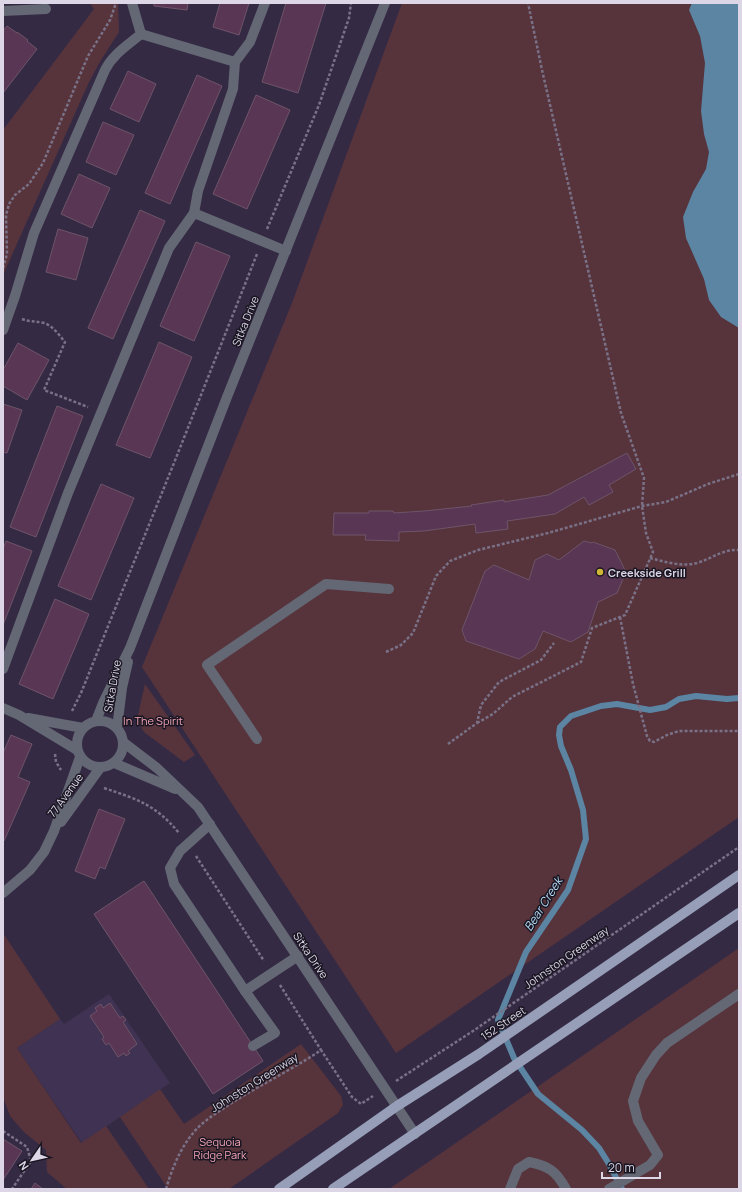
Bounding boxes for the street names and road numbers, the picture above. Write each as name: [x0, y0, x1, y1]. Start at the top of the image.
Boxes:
street label: Sitka Drive: [228, 293, 262, 348]
street label: Sitka Drive: [100, 658, 124, 714]
street label: 77 Avenue: [44, 769, 86, 820]
street label: Johnston Greenway: [521, 922, 612, 992]
street label: Sitka Drive: [290, 929, 332, 982]
street label: 152 Street: [478, 1002, 528, 1044]
street label: Johnston Greenway: [207, 1049, 301, 1115]

